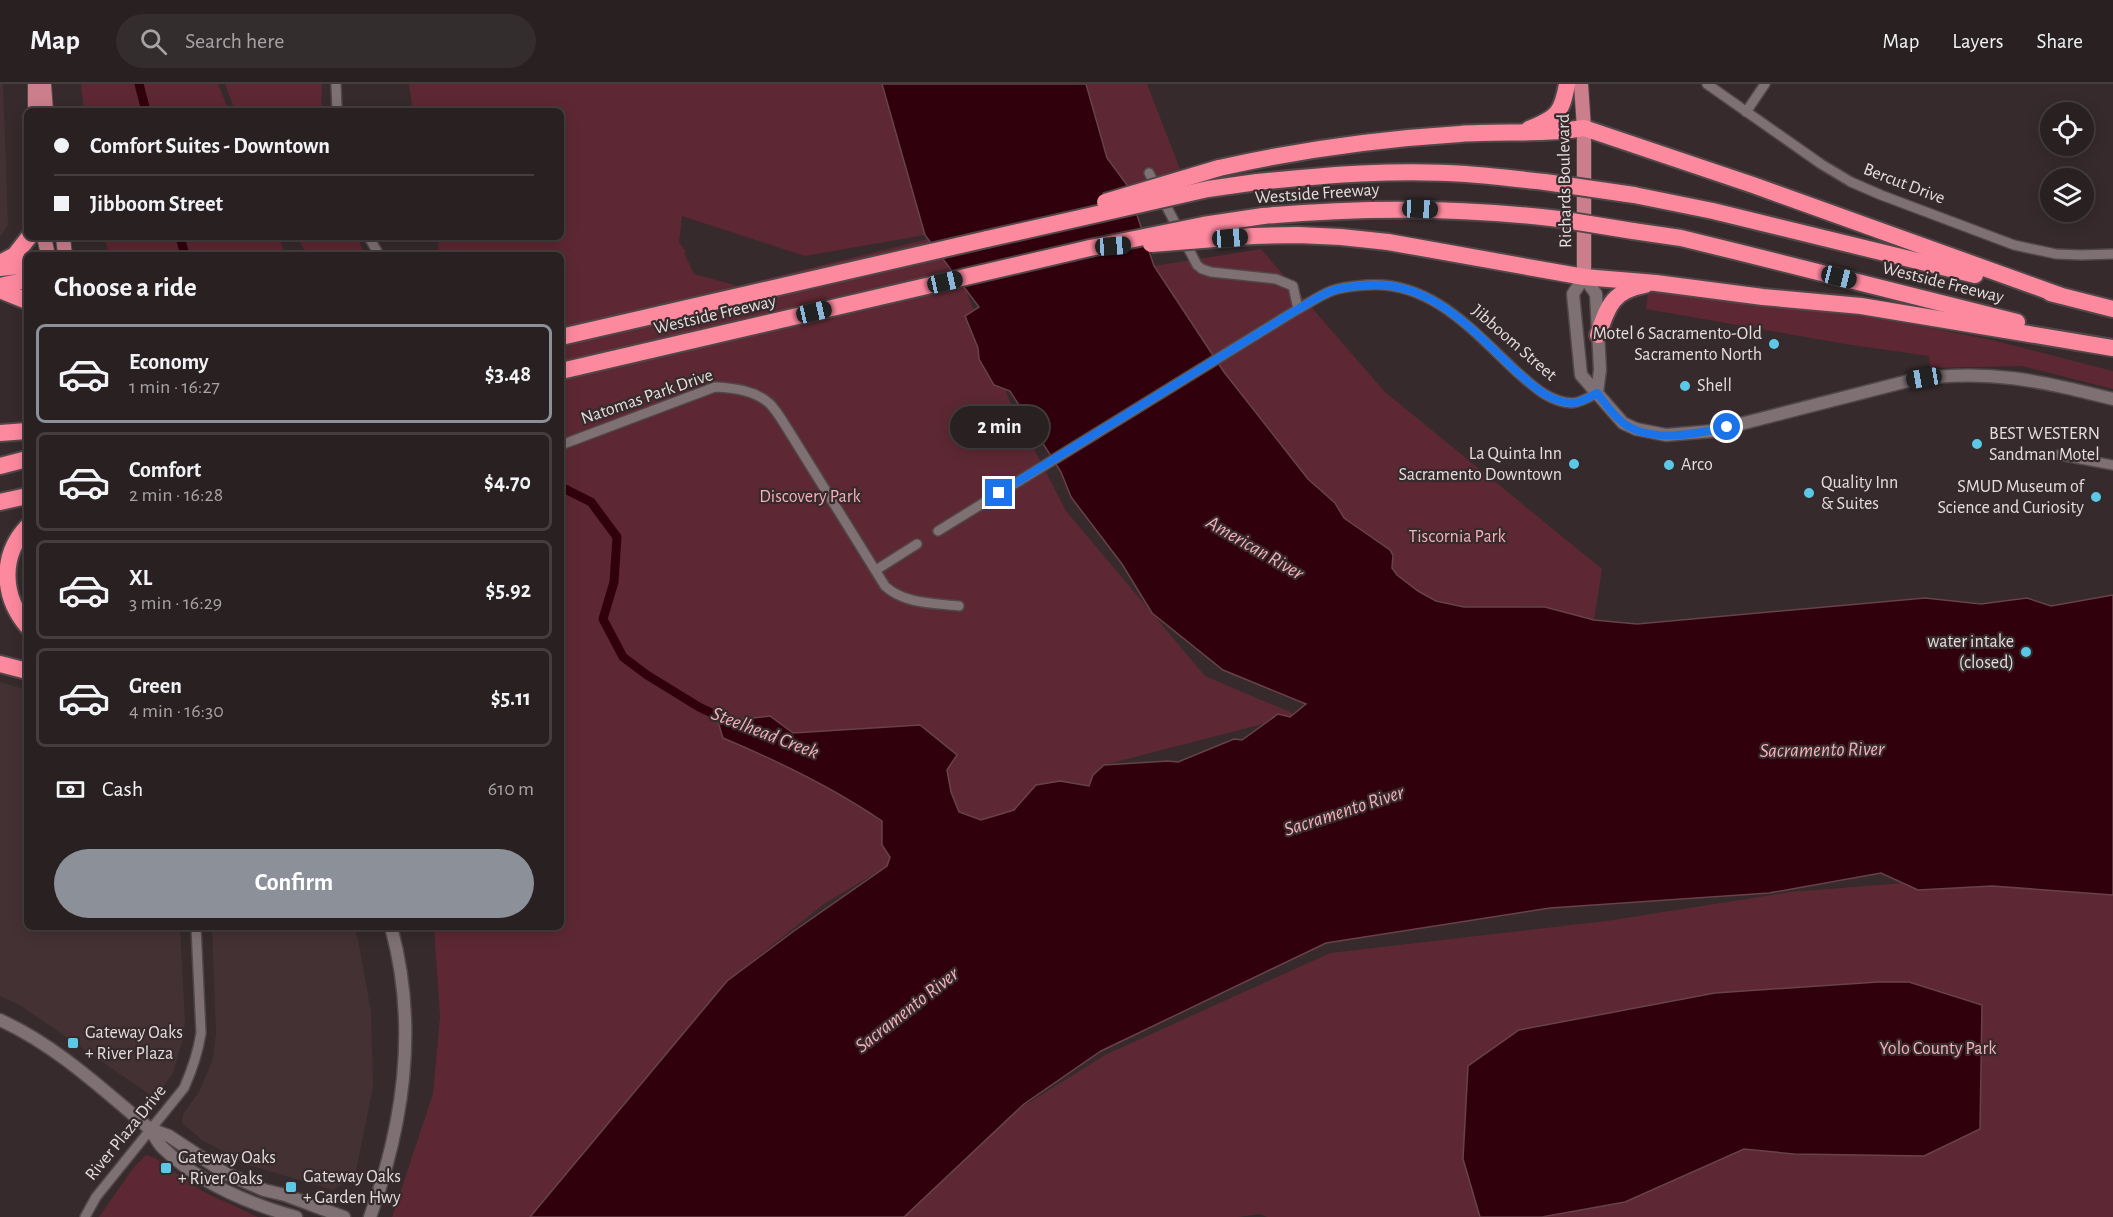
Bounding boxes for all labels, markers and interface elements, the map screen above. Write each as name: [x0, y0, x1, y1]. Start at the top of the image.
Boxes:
search box: [116, 14, 536, 68]
icon: search: [137, 25, 170, 58]
text: Map: [30, 27, 80, 55]
text: Search here: [185, 30, 284, 52]
text: Map: [1883, 31, 1919, 52]
text: Layers: [1952, 31, 2003, 52]
text: Share: [2036, 31, 2083, 52]
map controls: [2040, 102, 2094, 222]
button: locate: [2040, 102, 2094, 156]
street label: Richards Boulevard: [1555, 114, 1575, 248]
text: Comfort Suites - Downtown: [90, 135, 330, 157]
street label: Bercut Drive: [1861, 160, 1947, 208]
button: layers: [2040, 168, 2094, 222]
street label: Westside Freeway: [1254, 181, 1380, 207]
text: Jibboom Street: [90, 193, 223, 215]
car: [1402, 199, 1438, 219]
car: [1211, 228, 1249, 248]
car: [1094, 236, 1132, 256]
street label: Westside Freeway: [1880, 259, 2006, 307]
car: [1819, 264, 1859, 290]
car: [925, 269, 965, 295]
text: Choose a ride: [54, 274, 197, 301]
street label: Westside Freeway: [652, 292, 778, 338]
car: [794, 299, 834, 325]
street label: Jibboom Street: [1468, 302, 1560, 385]
place label: Motel 6 Sacramento-Old Sacramento North: [1593, 325, 1762, 364]
marker: Motel 6 Sacramento-Old Sacramento North: [1767, 337, 1781, 351]
icon: car: [57, 347, 111, 401]
text: Economy: [129, 351, 209, 373]
text: $3.48: [485, 363, 531, 385]
street label: Natomas Park Drive: [579, 366, 715, 428]
car: [1905, 366, 1943, 390]
text: 1 min · 16:27: [129, 377, 220, 397]
place label: Shell: [1697, 377, 1732, 395]
marker: Shell: [1678, 379, 1692, 393]
callout: 2 min: [950, 406, 1048, 448]
route start: [1713, 413, 1740, 440]
text: 2 min: [977, 417, 1022, 437]
place label: BEST WESTERN Sandman Motel: [1989, 425, 2100, 464]
marker: BEST WESTERN Sandman Motel: [1970, 437, 1984, 451]
place label: La Quinta Inn Sacramento Downtown: [1399, 445, 1562, 484]
icon: car: [57, 455, 111, 509]
place label: Arco: [1681, 456, 1713, 474]
marker: La Quinta Inn Sacramento Downtown: [1567, 457, 1581, 471]
marker: Arco: [1662, 458, 1676, 472]
text: Comfort: [129, 459, 201, 481]
text: $4.70: [484, 471, 531, 493]
place label: Quality Inn & Suites: [1821, 474, 1898, 513]
place label: SMUD Museum of Science and Curiosity: [1937, 478, 2086, 517]
route end: [985, 479, 1012, 506]
text: 2 min · 16:28: [129, 485, 223, 505]
marker: Quality Inn & Suites: [1802, 486, 1816, 500]
park label: Discovery Park: [759, 488, 862, 506]
marker: SMUD Museum of Science and Curiosity: [2089, 490, 2103, 504]
water label: American River: [1202, 512, 1307, 584]
park label: Tiscornia Park: [1408, 528, 1506, 546]
icon: car: [57, 563, 111, 617]
text: XL: [129, 567, 152, 589]
text: $5.92: [486, 579, 531, 601]
text: 3 min · 16:29: [129, 593, 222, 613]
place label: water intake (closed): [1927, 633, 2014, 672]
marker: water intake (closed): [2019, 645, 2033, 659]
icon: car: [57, 671, 111, 725]
text: Green: [129, 675, 182, 697]
text: $5.11: [491, 687, 531, 709]
text: 4 min · 16:30: [129, 701, 224, 721]
water label: Steelhead Creek: [709, 703, 821, 763]
water label: Sacramento River: [1759, 739, 1885, 761]
icon: cash: [54, 773, 87, 806]
text: Cash: [102, 778, 143, 800]
text: 610 m: [488, 779, 534, 799]
water label: Sacramento River: [1281, 782, 1407, 840]
button: Confirm: [54, 849, 534, 918]
water label: Sacramento River: [852, 963, 963, 1056]
place label: Gateway Oaks + River Plaza: [85, 1024, 183, 1063]
marker: Gateway Oaks + River Plaza: [66, 1036, 80, 1050]
park label: Yolo County Park: [1879, 1040, 1997, 1058]
street label: River Plaza Drive: [82, 1082, 170, 1184]
place label: Gateway Oaks + River Oaks: [178, 1149, 276, 1188]
marker: Gateway Oaks + River Oaks: [159, 1161, 173, 1175]
place label: Gateway Oaks + Garden Hwy: [303, 1168, 401, 1207]
marker: Gateway Oaks + Garden Hwy: [284, 1180, 298, 1194]

